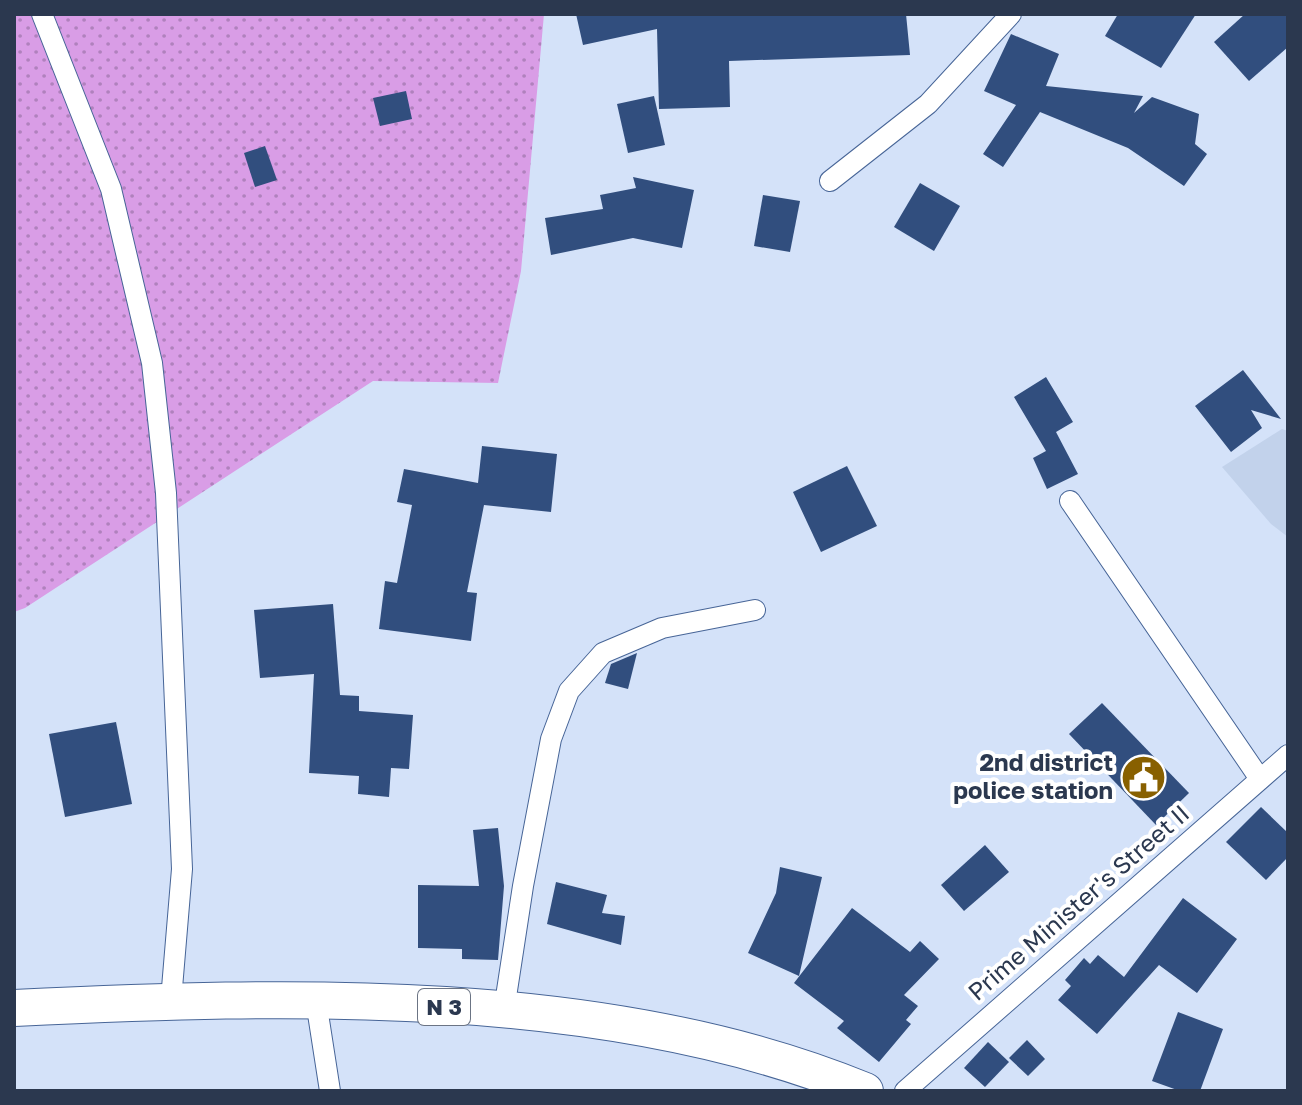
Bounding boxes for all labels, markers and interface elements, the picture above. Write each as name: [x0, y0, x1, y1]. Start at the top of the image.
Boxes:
place label: 2nd district police station: [953, 747, 1113, 804]
public building icon: 2nd district police station: [1120, 753, 1168, 801]
street label: Prime Minister's Street II: [961, 798, 1195, 1006]
road number: N 3: [418, 989, 470, 1025]

